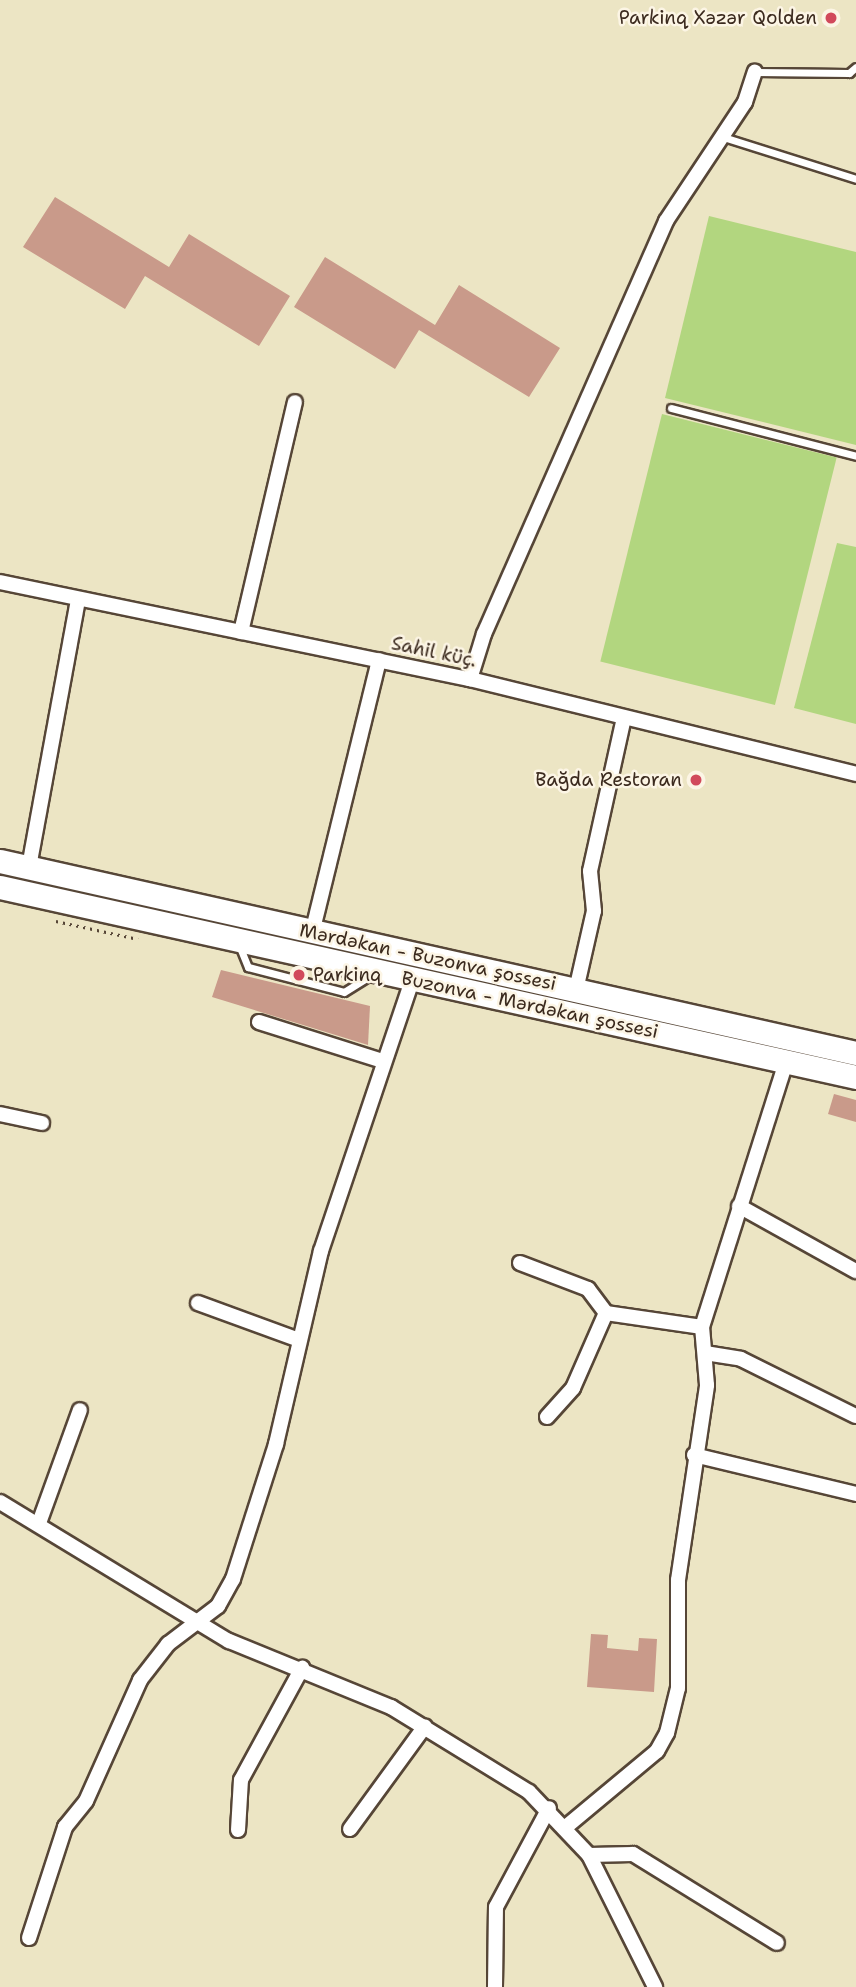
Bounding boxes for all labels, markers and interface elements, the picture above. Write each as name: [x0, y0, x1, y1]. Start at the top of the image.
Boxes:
place label: Parkinq Xəzər Qolden: [619, 7, 817, 29]
marker: Parkinq Xəzər Qolden: [823, 10, 839, 26]
street label: Sahil küç.: [389, 632, 479, 672]
place label: Bağda Restoran: [535, 769, 682, 791]
marker: Bağda Restoran: [688, 772, 704, 788]
street label: Mərdəkan - Buzonva şossesi: [297, 919, 559, 995]
place label: Parkinq: [313, 964, 381, 986]
marker: Parkinq: [291, 967, 307, 983]
street label: Buzonva - Mərdəkan şossesi: [399, 967, 661, 1043]

